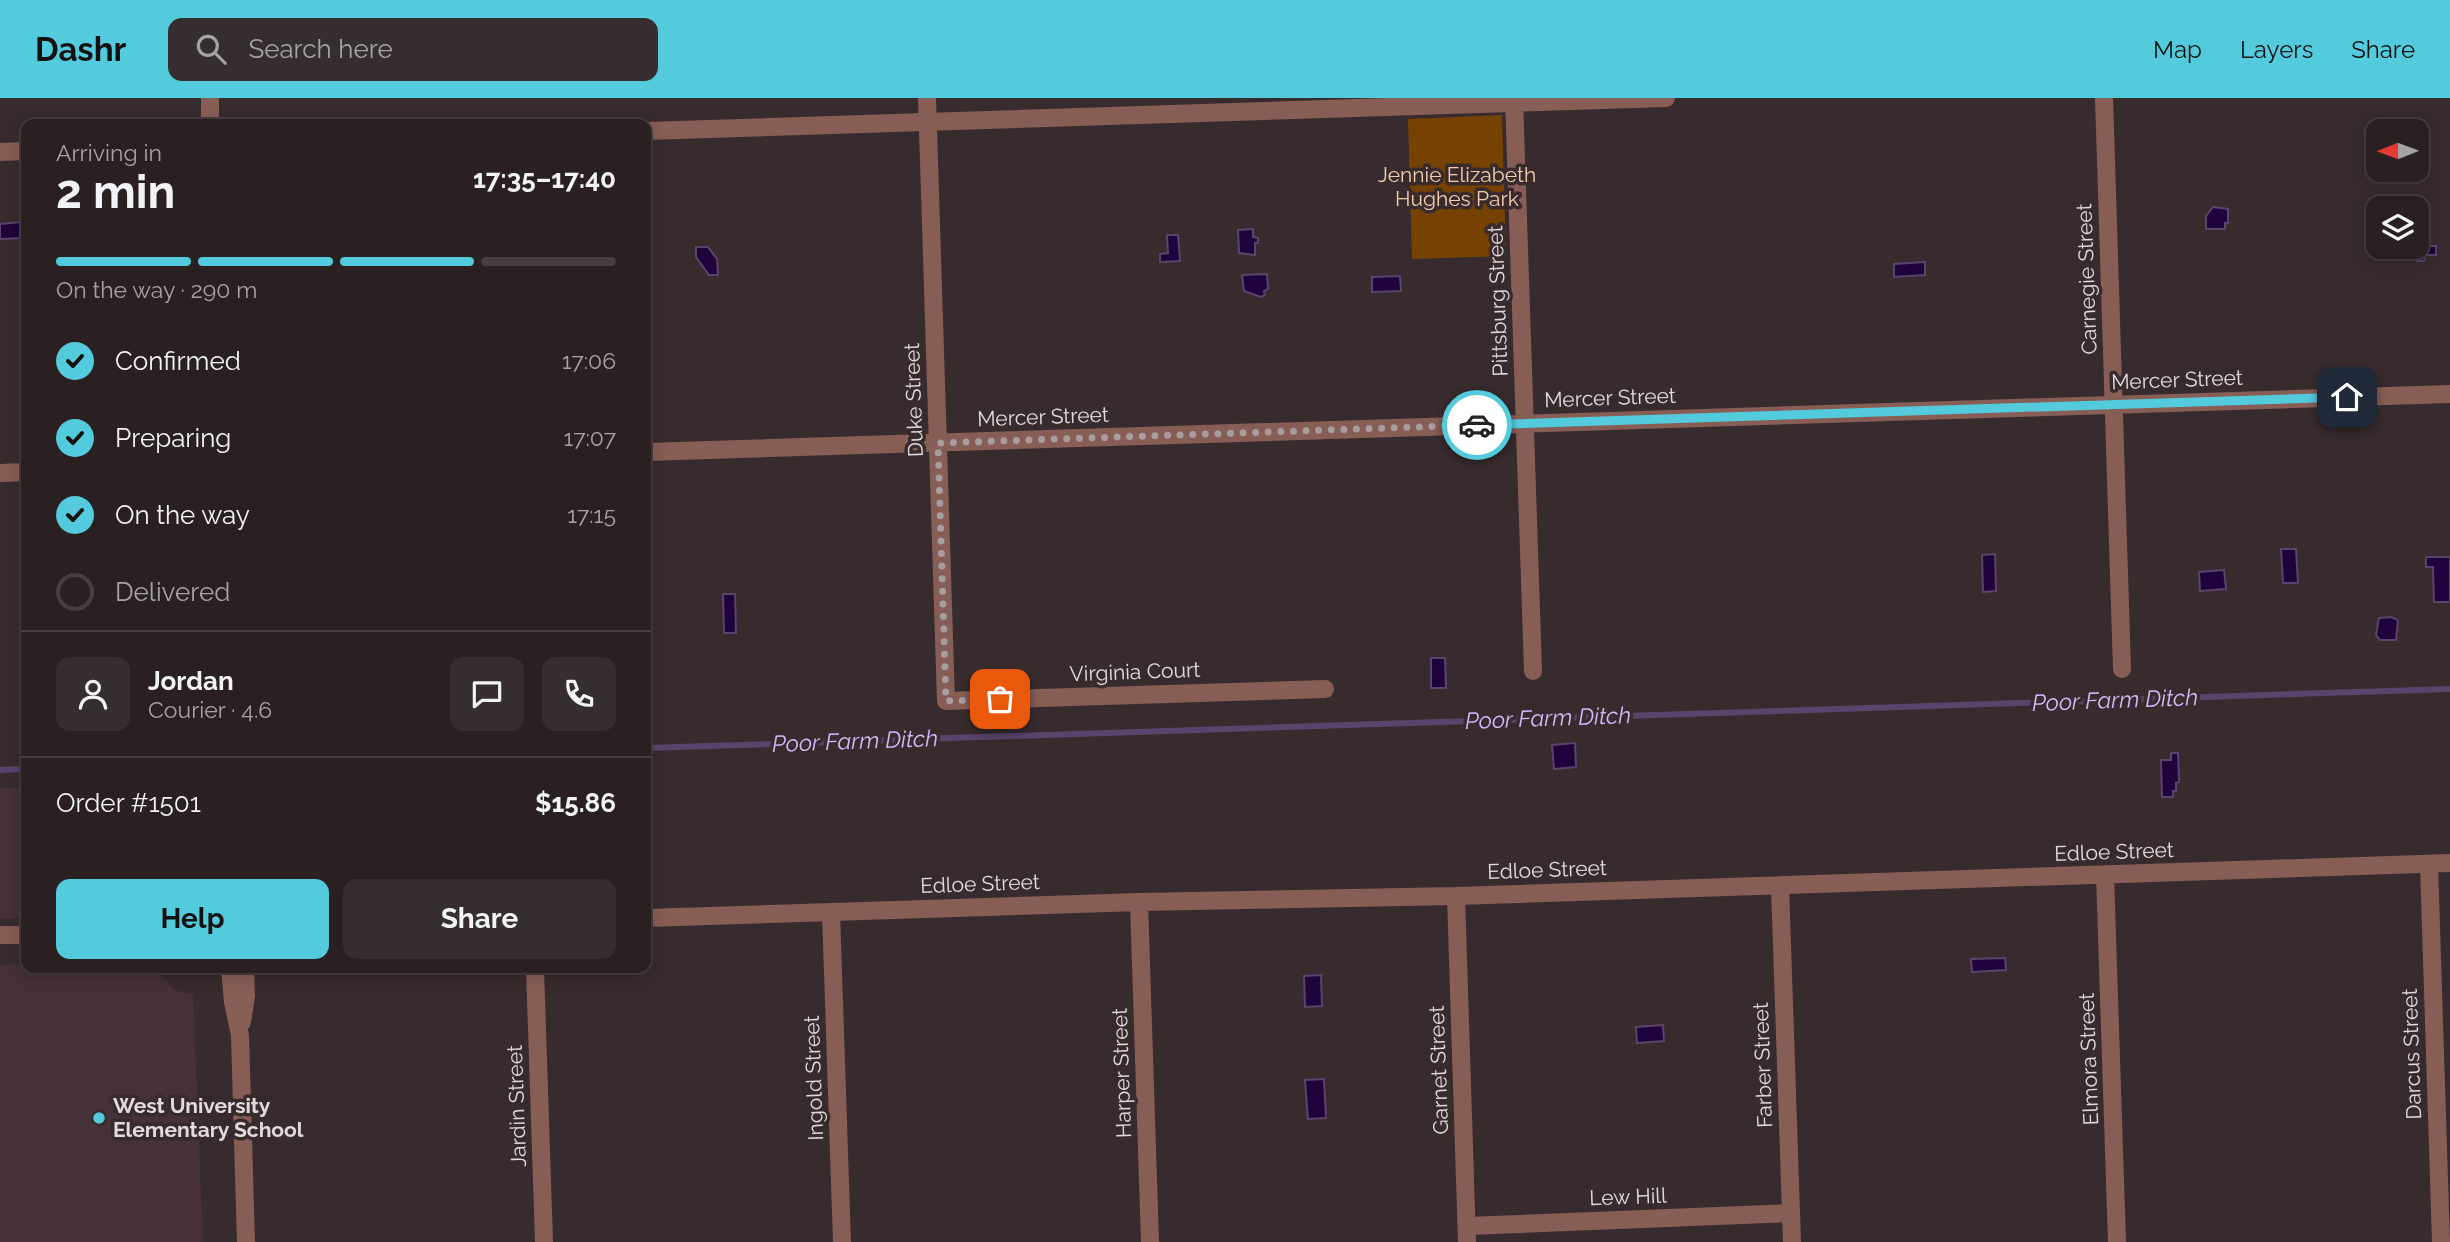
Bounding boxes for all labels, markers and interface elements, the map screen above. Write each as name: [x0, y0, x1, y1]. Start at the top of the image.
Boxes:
search box: [168, 18, 658, 81]
text: Dashr: [35, 30, 126, 69]
icon: search: [192, 30, 230, 68]
text: Search here: [248, 34, 393, 64]
text: Map: [2153, 35, 2202, 64]
text: Layers: [2240, 35, 2313, 64]
text: Share: [2351, 35, 2415, 64]
north arrow: [2366, 119, 2429, 182]
map controls: [2366, 119, 2429, 259]
text: Arriving in: [56, 139, 162, 166]
park label: Jennie Elizabeth Hughes Park: [1378, 162, 1536, 211]
text: 17:35–17:40: [473, 164, 616, 194]
text: 2 min: [56, 165, 175, 219]
button: layers: [2366, 196, 2429, 259]
street label: Carnegie Street: [2071, 203, 2102, 355]
street label: Pittsburg Street: [1482, 225, 1513, 377]
text: On the way · 290 m: [56, 276, 257, 303]
icon: check: [56, 342, 94, 380]
street label: Duke Street: [899, 343, 928, 457]
text: Confirmed: [115, 346, 241, 376]
text: 17:06: [562, 347, 616, 374]
street label: Mercer Street: [2111, 365, 2243, 394]
pin: [2317, 367, 2377, 427]
icon: home: [2328, 378, 2366, 416]
street label: Mercer Street: [1544, 383, 1676, 412]
courier: [1442, 390, 1512, 460]
street label: Mercer Street: [977, 402, 1109, 431]
icon: car: [1458, 406, 1496, 444]
icon: check: [56, 419, 94, 457]
text: Preparing: [115, 423, 231, 453]
text: 17:07: [563, 424, 616, 451]
icon: check: [56, 496, 94, 534]
text: On the way: [115, 500, 250, 530]
text: 17:15: [567, 501, 616, 528]
text: Delivered: [115, 577, 230, 607]
button: person: [56, 657, 130, 731]
button: chat: [450, 657, 524, 731]
button: phone: [542, 657, 616, 731]
street label: Virginia Court: [1069, 657, 1201, 686]
text: Jordan: [148, 666, 234, 696]
pin: [970, 669, 1030, 729]
icon: bag: [981, 680, 1019, 718]
water label: Poor Farm Ditch: [2032, 683, 2198, 716]
text: Courier · 4.6: [148, 696, 272, 723]
water label: Poor Farm Ditch: [1465, 701, 1631, 734]
water label: Poor Farm Ditch: [772, 724, 938, 757]
text: Order #1501: [56, 788, 201, 818]
text: $15.86: [535, 788, 616, 818]
street label: Edloe Street: [2054, 837, 2174, 866]
street label: Edloe Street: [1487, 855, 1607, 884]
street label: Edloe Street: [920, 869, 1040, 898]
button: Help: [56, 879, 329, 959]
button: Share: [343, 879, 616, 959]
street label: Darcus Street: [2397, 988, 2426, 1120]
street label: Elmora Street: [2074, 992, 2103, 1126]
street label: Farber Street: [1748, 1002, 1777, 1128]
street label: Garnet Street: [1424, 1005, 1453, 1135]
street label: Harper Street: [1107, 1008, 1136, 1138]
street label: Ingold Street: [799, 1015, 828, 1141]
street label: Jardin Street: [502, 1045, 531, 1167]
place label: West University Elementary School: [113, 1093, 304, 1142]
marker: West University Elementary School: [91, 1110, 107, 1126]
street label: Lew Hill: [1589, 1183, 1667, 1210]

